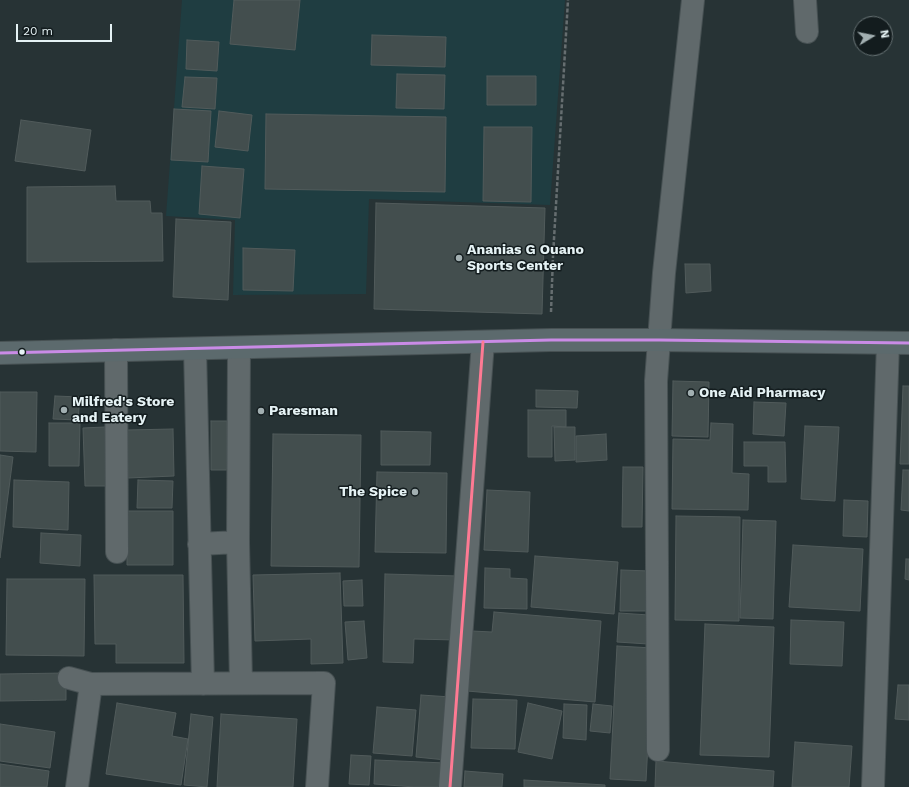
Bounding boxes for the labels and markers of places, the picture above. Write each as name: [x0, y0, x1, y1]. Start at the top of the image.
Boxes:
place label: Ananias G Ouano Sports Center: [467, 242, 584, 274]
marker: Ananias G Ouano Sports Center: [454, 253, 464, 263]
unlabelled marker: [17, 347, 27, 357]
place label: One Aid Pharmacy: [699, 385, 825, 401]
marker: One Aid Pharmacy: [686, 388, 696, 398]
place label: Milfred's Store and Eatery: [72, 394, 174, 426]
place label: Paresman: [269, 403, 338, 419]
marker: Milfred's Store and Eatery: [59, 405, 69, 415]
marker: Paresman: [256, 406, 266, 416]
place label: The Spice: [339, 484, 407, 500]
marker: The Spice: [410, 487, 420, 497]

